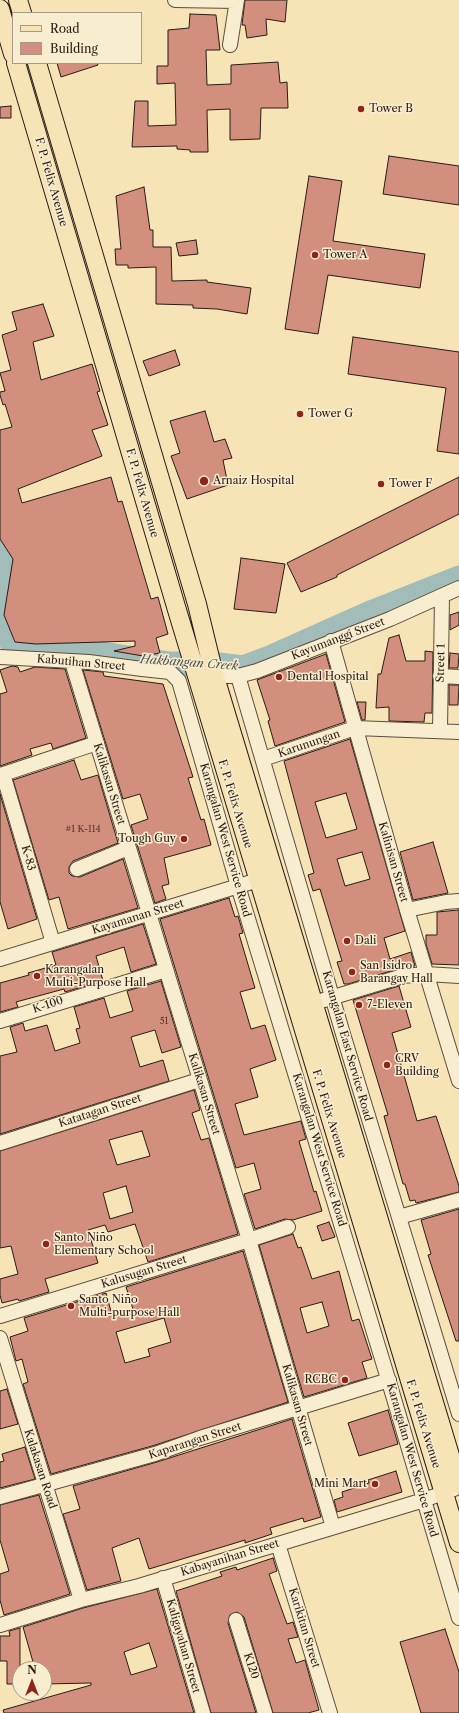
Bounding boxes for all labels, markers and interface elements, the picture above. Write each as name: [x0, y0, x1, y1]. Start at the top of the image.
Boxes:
legend: [12, 12, 142, 64]
text: Road: [50, 21, 80, 36]
text: Building: [50, 41, 98, 56]
place label: Tower B: [369, 102, 413, 116]
marker: Tower B: [356, 104, 366, 114]
street label: F. P. Felix Avenue: [32, 136, 70, 228]
place label: Tower A: [323, 248, 367, 262]
marker: Tower A: [310, 250, 320, 260]
place label: Tower G: [308, 407, 353, 421]
marker: Tower G: [295, 409, 305, 419]
street label: F. P. Felix Avenue: [123, 447, 161, 539]
place label: Arnaiz Hospital: [213, 474, 294, 488]
marker: Arnaiz Hospital: [198, 475, 210, 487]
place label: Tower F: [389, 477, 432, 491]
marker: Tower F: [376, 479, 386, 489]
street label: Kayumanggi Street: [289, 615, 387, 663]
street label: Street 1: [434, 644, 448, 682]
water label: Hakbangan Creek: [139, 652, 239, 674]
street label: Kabutihan Street: [36, 653, 126, 673]
place label: Dental Hospital: [287, 670, 369, 684]
marker: Dental Hospital: [274, 672, 284, 682]
street label: Karunungan: [276, 727, 342, 761]
street label: Kalikasan Street: [90, 742, 128, 826]
street label: F. P. Felix Avenue: [215, 758, 255, 850]
street label: Karangalan West Service Road: [197, 761, 253, 919]
street label: Kalinisan Street: [375, 820, 411, 904]
house number: #1 K-114: [65, 824, 101, 834]
place label: Tough Guy: [118, 832, 176, 846]
marker: Tough Guy: [179, 834, 189, 844]
street label: K-83: [18, 844, 38, 872]
street label: Kayamanan Street: [90, 897, 186, 937]
place label: Dali: [355, 934, 376, 948]
marker: Dali: [342, 936, 352, 946]
place label: San Isidro Barangay Hall: [360, 959, 433, 985]
place label: Karangalan Multi-Purpose Hall: [45, 963, 146, 989]
marker: San Isidro Barangay Hall: [347, 967, 357, 977]
street label: Karangalan East Service Road: [319, 969, 375, 1123]
marker: Karangalan Multi-Purpose Hall: [32, 971, 42, 981]
street label: K-100: [31, 994, 65, 1016]
place label: 7-Eleven: [367, 998, 413, 1012]
marker: 7-Eleven: [354, 1000, 364, 1010]
house number: 51: [160, 1016, 168, 1026]
street label: Kalikasan Street: [185, 1052, 223, 1136]
place label: CRV Building: [395, 1052, 439, 1078]
marker: CRV Building: [382, 1060, 392, 1070]
street label: F. P. Felix Avenue: [309, 1068, 349, 1160]
street label: Karangalan West Service Road: [289, 1072, 349, 1228]
street label: Katatagan Street: [57, 1091, 143, 1131]
place label: Santo Niño Elementary School: [54, 1231, 154, 1257]
marker: Santo Niño Elementary School: [41, 1239, 51, 1249]
street label: Kalusugan Street: [100, 1253, 188, 1291]
place label: Santo Niño Multi-purpose Hall: [79, 1293, 180, 1319]
marker: Santo Niño Multi-purpose Hall: [66, 1301, 76, 1311]
street label: Kalikasan Street: [279, 1363, 315, 1447]
place label: RCBC: [304, 1373, 337, 1387]
marker: RCBC: [340, 1375, 350, 1385]
street label: F. P. Felix Avenue: [403, 1378, 443, 1470]
street label: Karangalan West Service Road: [384, 1381, 440, 1539]
street label: Kaparangan Street: [147, 1420, 243, 1462]
street label: Kalakasan Road: [21, 1428, 59, 1510]
place label: Mini Mart: [314, 1477, 367, 1491]
marker: Mini Mart: [370, 1479, 380, 1489]
street label: Kabayanihan Street: [179, 1537, 281, 1579]
street label: Karikitan Street: [286, 1587, 322, 1669]
street label: Kaligayahan Street: [163, 1597, 203, 1695]
street label: K120: [241, 1651, 261, 1681]
north arrow: [12, 1661, 52, 1701]
text: N: [27, 1663, 37, 1677]

